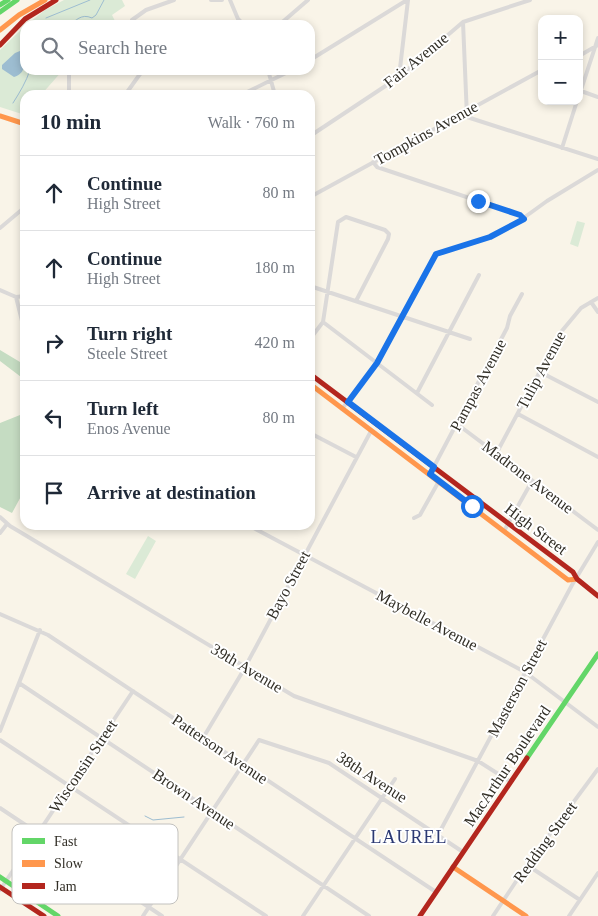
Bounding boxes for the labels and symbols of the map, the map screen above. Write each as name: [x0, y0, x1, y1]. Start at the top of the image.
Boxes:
street label: Fair Avenue: [381, 29, 451, 91]
street label: Tompkins Avenue: [371, 98, 481, 169]
route end: [467, 190, 490, 213]
street label: Tulip Avenue: [513, 328, 570, 412]
street label: Pampas Avenue: [447, 336, 510, 434]
street label: Madrone Avenue: [479, 437, 577, 517]
route start: [461, 495, 484, 518]
street label: High Street: [501, 500, 571, 559]
street label: Bayo Street: [263, 547, 314, 623]
street label: Maybelle Avenue: [373, 586, 480, 655]
street label: Masterson Street: [484, 636, 550, 740]
street label: 39th Avenue: [208, 640, 286, 696]
street label: MacArthur Boulevard: [460, 702, 554, 830]
street label: Patterson Avenue: [169, 711, 271, 787]
street label: Wisconsin Street: [46, 716, 121, 816]
street label: 38th Avenue: [334, 748, 410, 806]
street label: Brown Avenue: [150, 765, 238, 833]
street label: Redding Street: [510, 798, 581, 886]
legend: [12, 824, 178, 904]
district label: LAUREL: [371, 827, 448, 847]
text: Fast: [54, 834, 77, 849]
text: Slow: [54, 856, 84, 871]
text: Jam: [54, 879, 77, 894]

